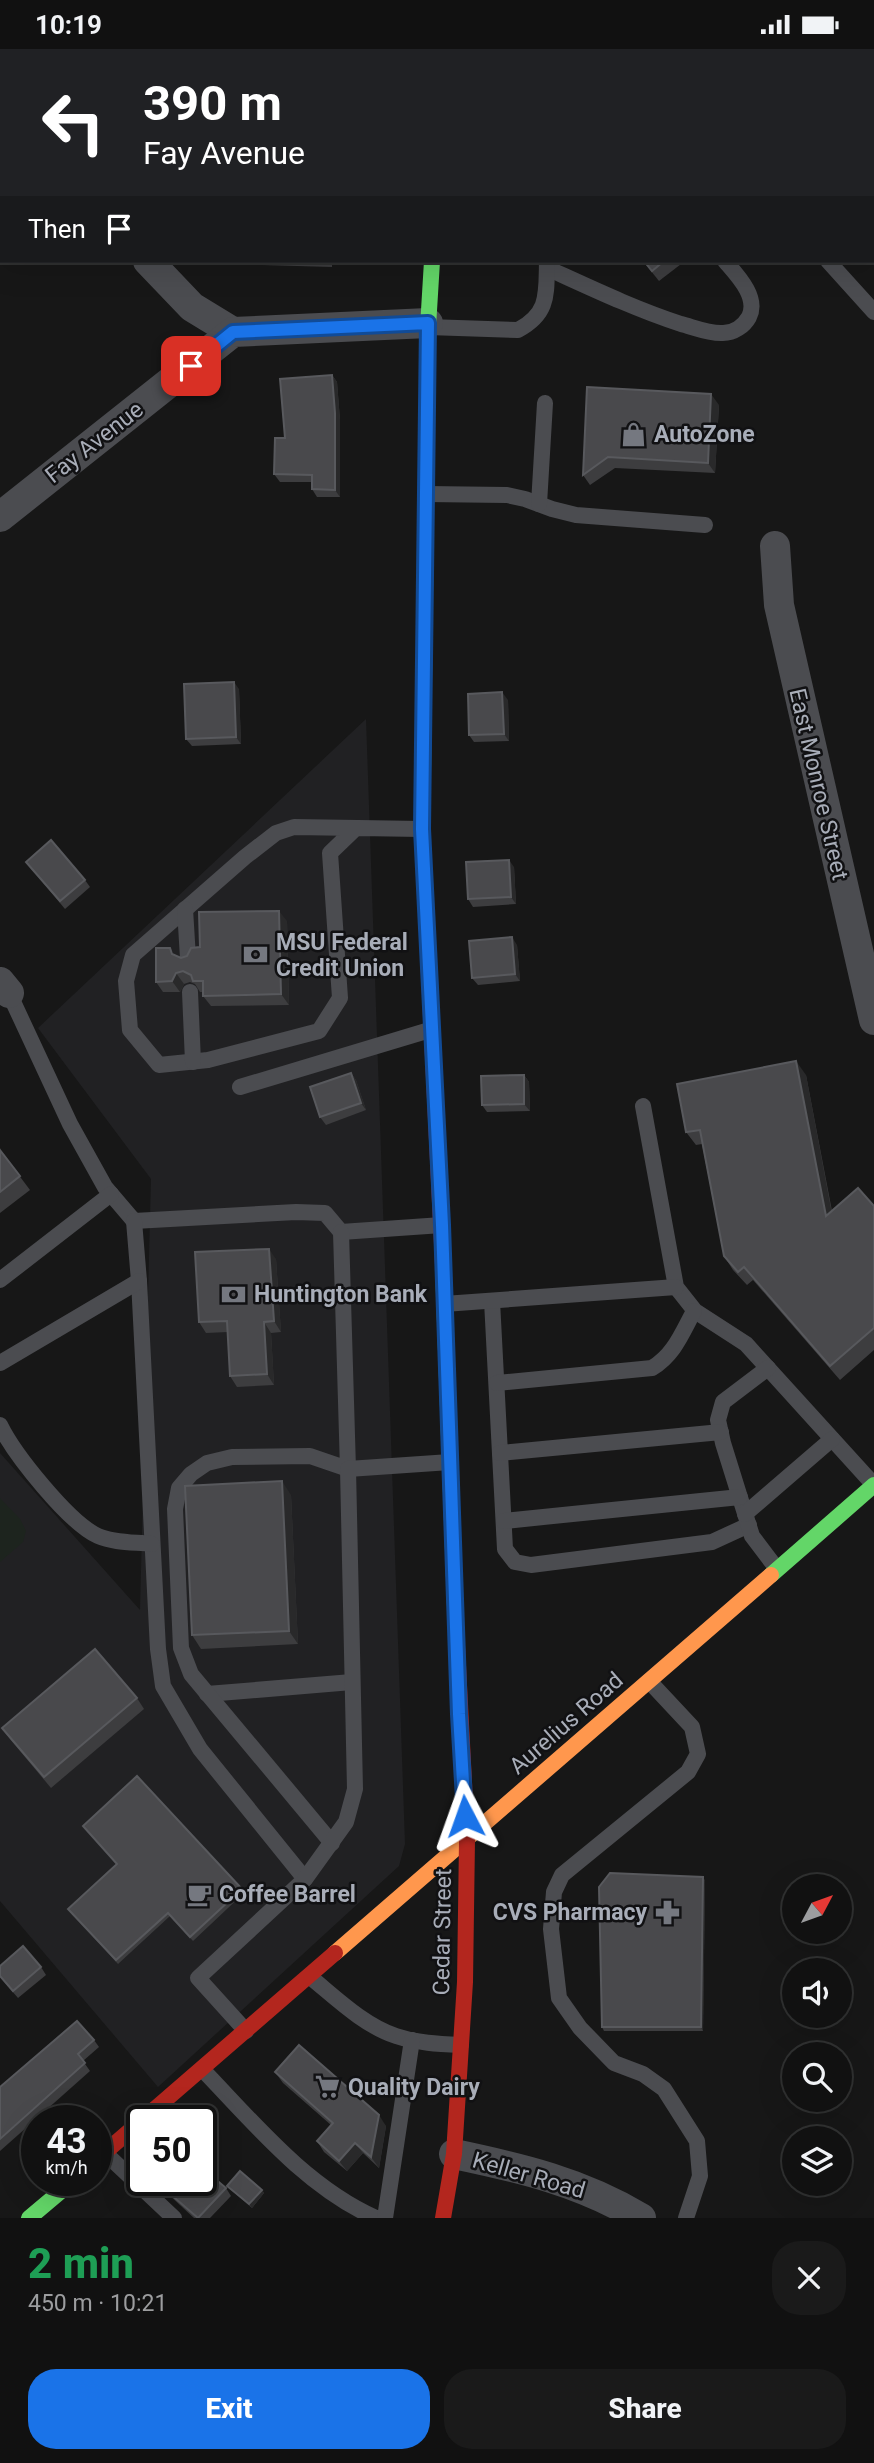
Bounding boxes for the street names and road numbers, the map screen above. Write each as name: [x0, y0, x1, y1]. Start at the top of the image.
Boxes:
street label: Fay Avenue: [40, 396, 149, 489]
street label: East Monroe Street: [783, 686, 854, 883]
street label: Aurelius Road: [504, 1667, 629, 1780]
street label: Cedar Street: [428, 1868, 457, 1996]
street label: Keller Road: [469, 2147, 588, 2204]

